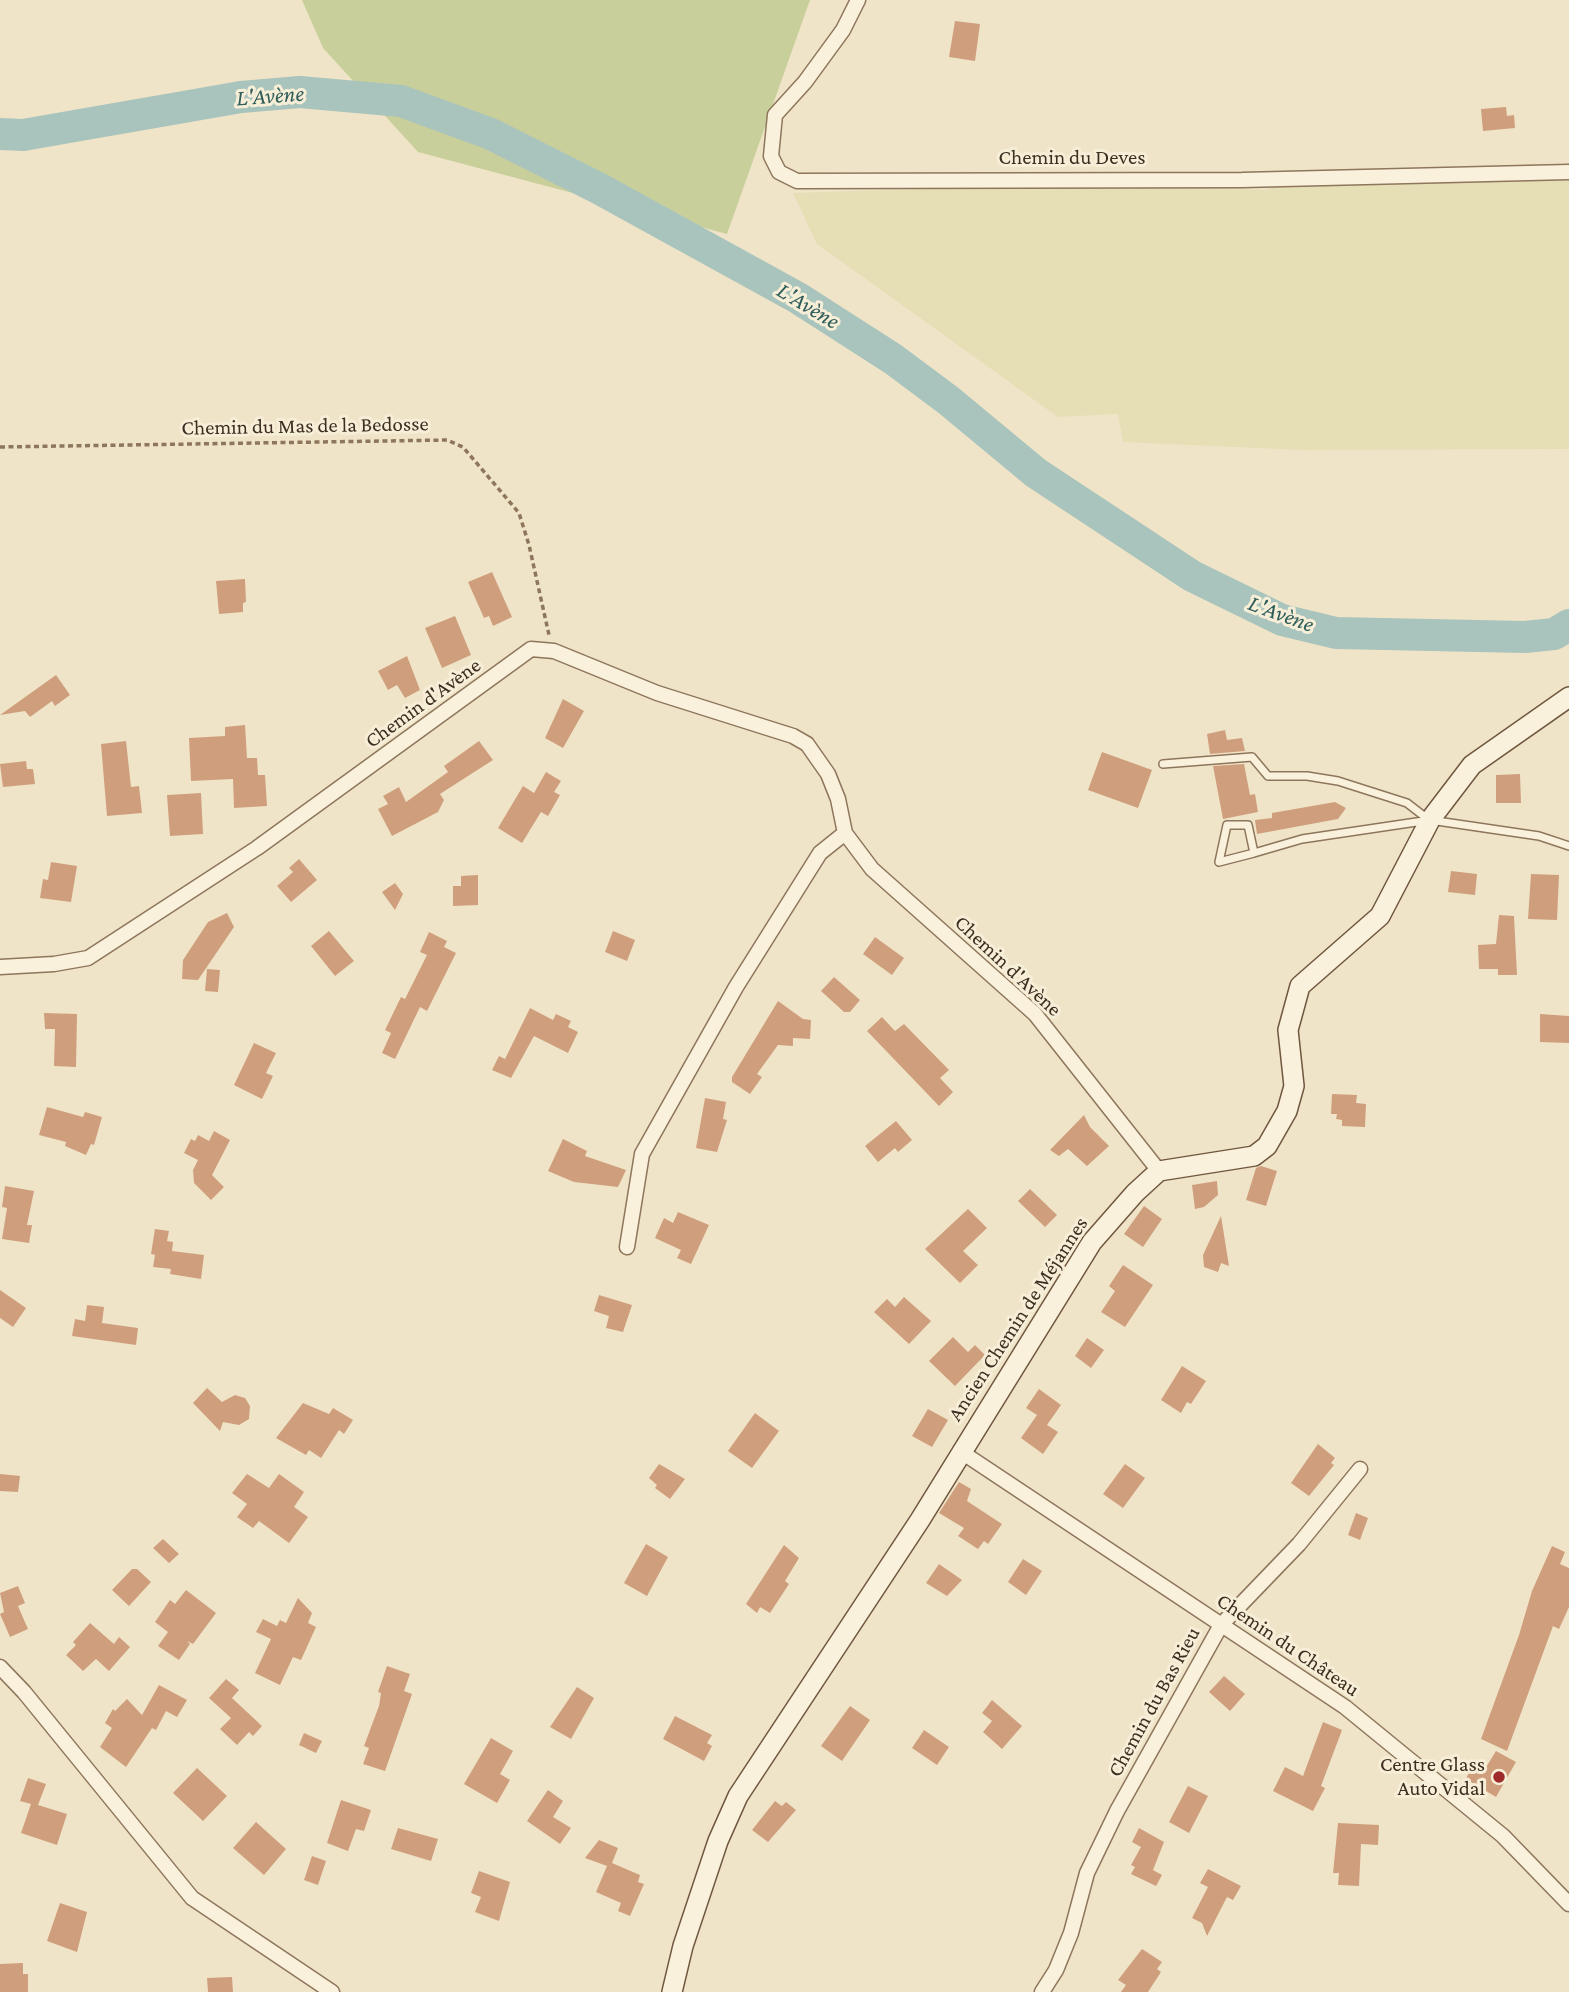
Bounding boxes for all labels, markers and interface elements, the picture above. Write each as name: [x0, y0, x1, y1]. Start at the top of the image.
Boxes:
water label: L'Avène: [235, 80, 305, 112]
street label: Chemin du Deves: [999, 145, 1145, 171]
water label: L'Avène: [772, 277, 844, 335]
street label: Chemin du Mas de la Bedosse: [181, 411, 429, 441]
water label: L'Avène: [1244, 589, 1318, 639]
street label: Chemin d'Avène: [360, 653, 486, 753]
street label: Chemin d'Avène: [949, 910, 1067, 1022]
street label: Ancien Chemin de Méjannes: [943, 1212, 1093, 1426]
street label: Chemin du Château: [1212, 1588, 1364, 1702]
street label: Chemin du Bas Rieu: [1102, 1623, 1206, 1781]
place label: Centre Glass Auto Vidal: [1380, 1752, 1485, 1802]
marker: Centre Glass Auto Vidal: [1491, 1769, 1507, 1785]

